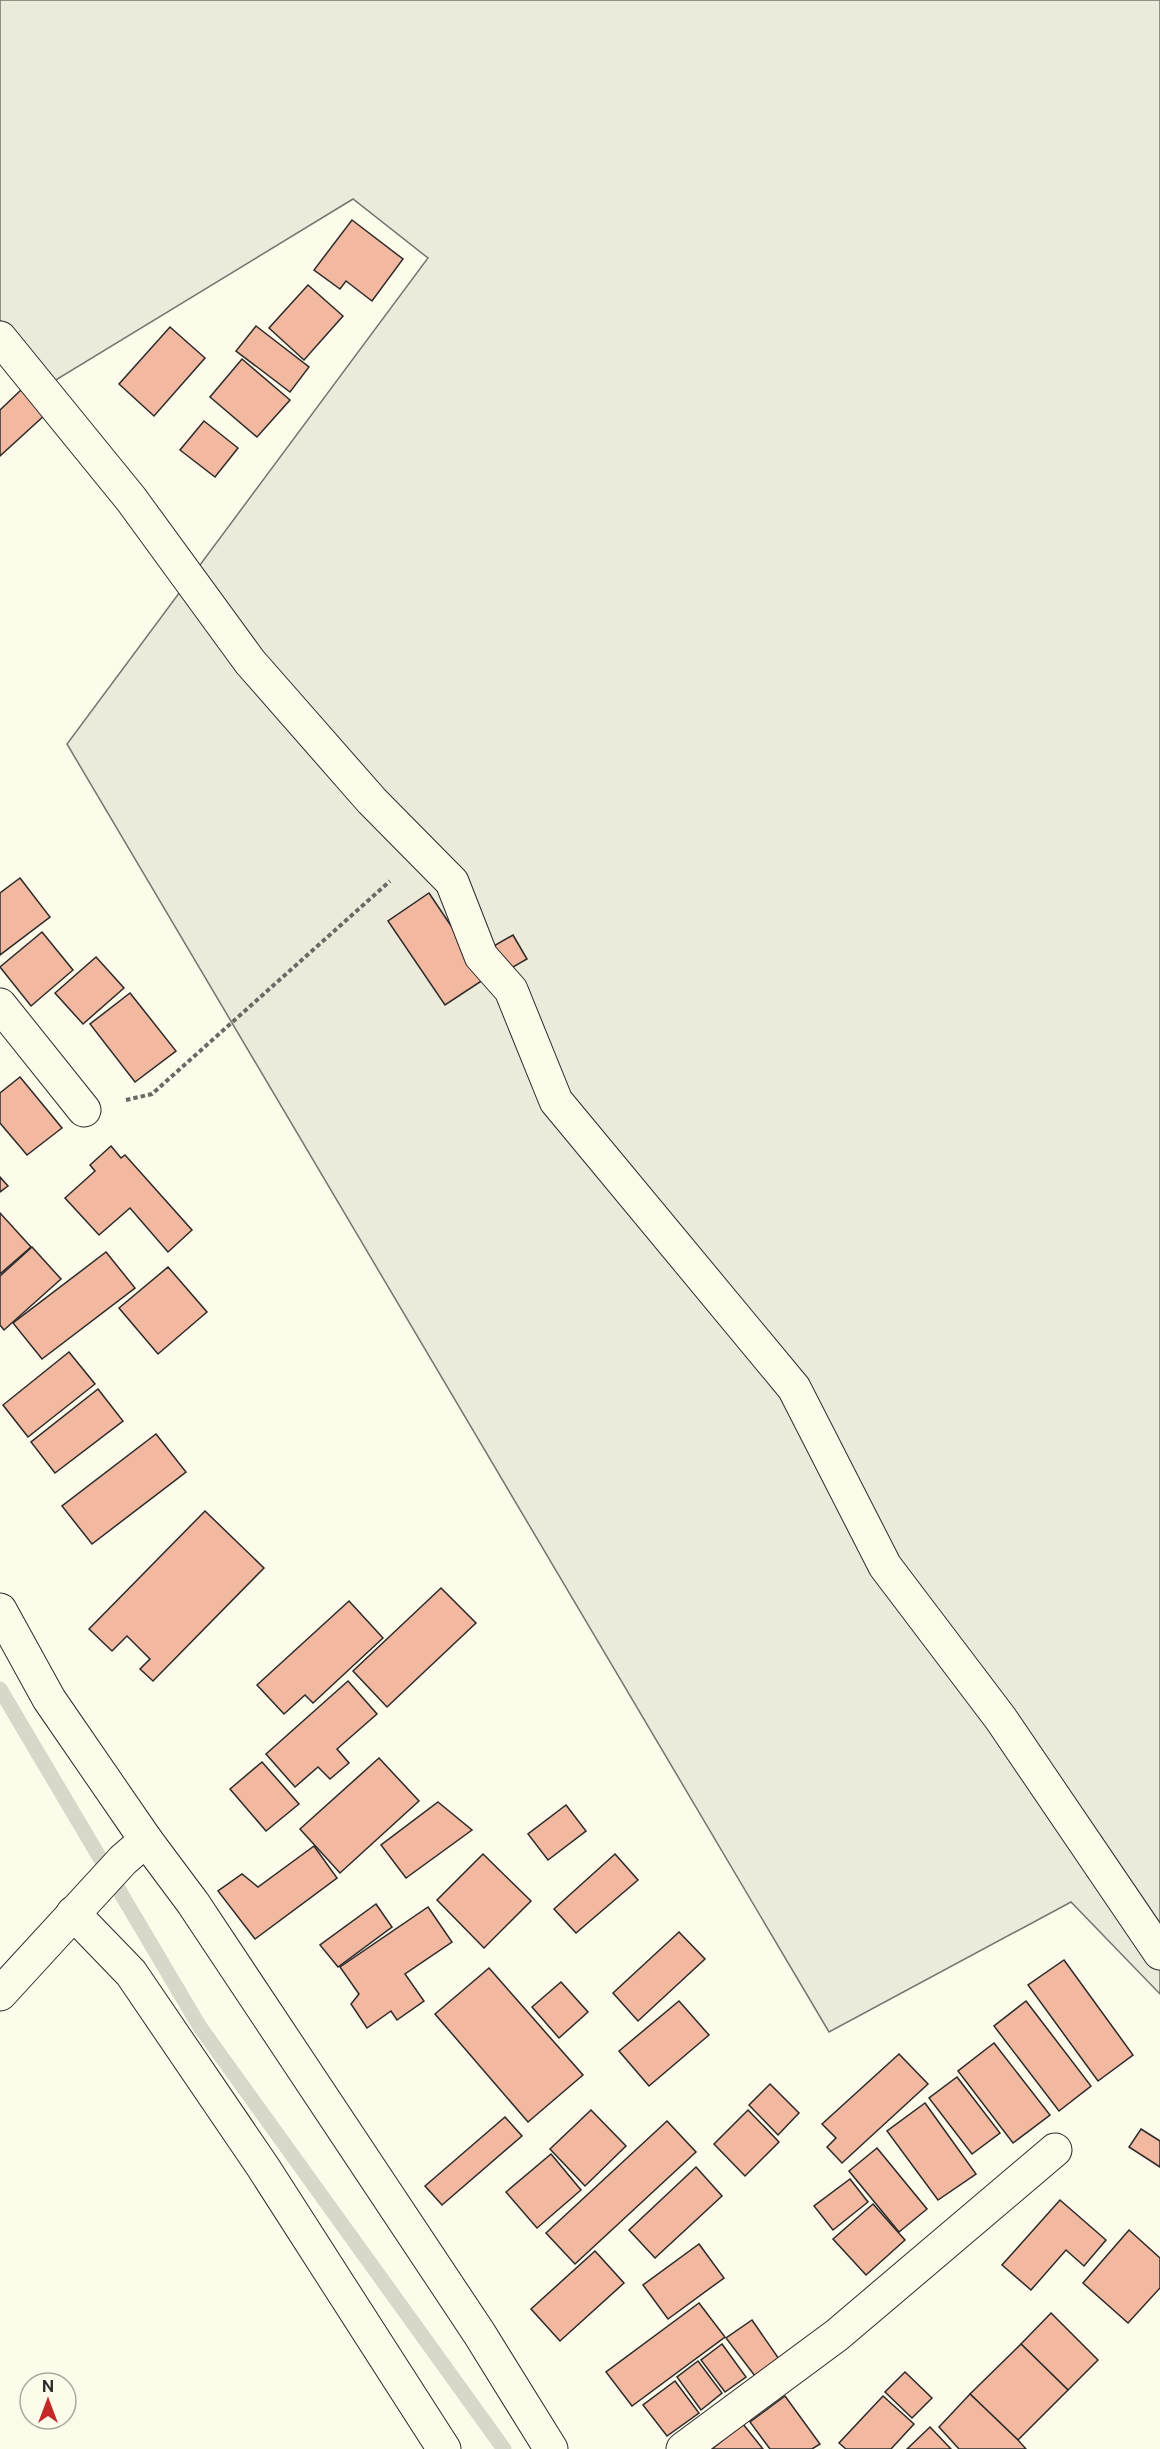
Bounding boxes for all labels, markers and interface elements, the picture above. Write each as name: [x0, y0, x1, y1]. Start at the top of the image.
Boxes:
north arrow: [18, 2371, 78, 2431]
text: N: [42, 2377, 54, 2396]

